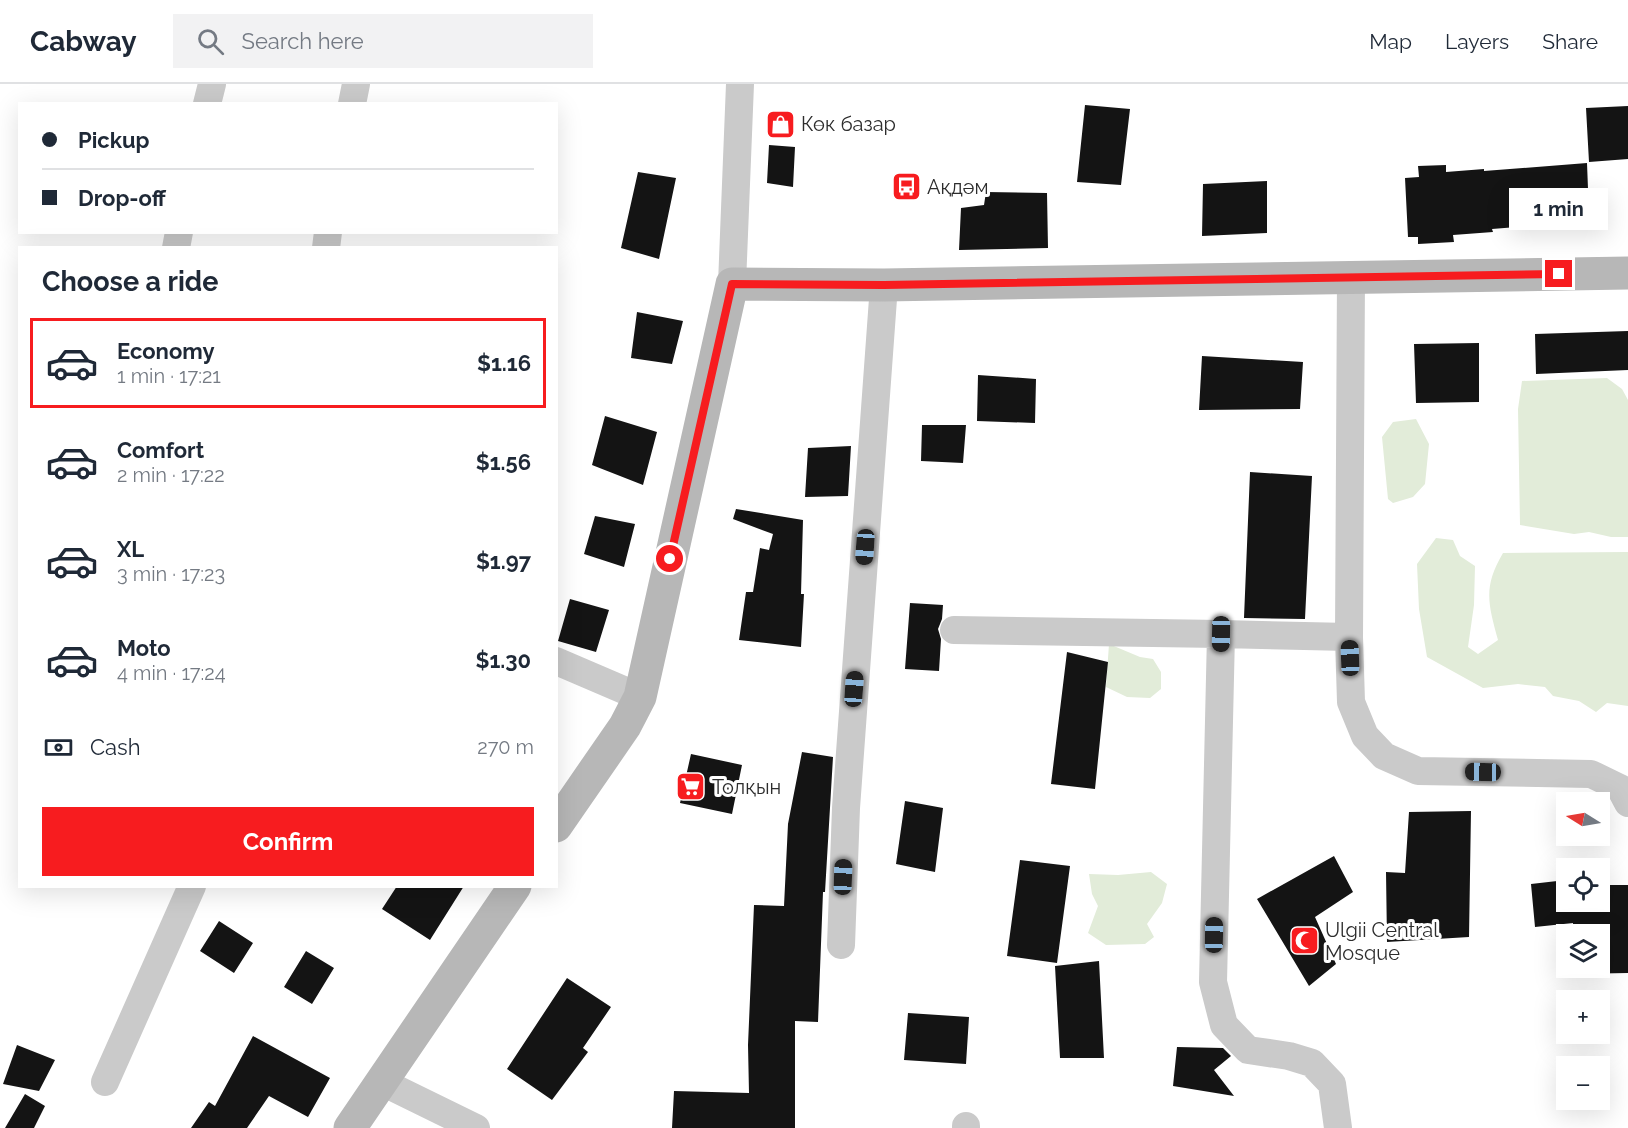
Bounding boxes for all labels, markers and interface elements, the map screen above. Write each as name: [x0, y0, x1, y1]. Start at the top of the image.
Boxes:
search box: [173, 14, 593, 68]
text: Cabway: [30, 25, 137, 58]
icon: search: [194, 25, 227, 58]
text: Search here: [242, 28, 364, 54]
text: Map: [1369, 29, 1412, 54]
text: Layers: [1445, 29, 1509, 54]
text: Share: [1542, 29, 1598, 54]
shop icon: Көк базар: [764, 108, 796, 140]
place label: Көк базар: [801, 112, 896, 136]
text: Pickup: [78, 127, 150, 153]
bus stop icon: Ақдəм: [890, 171, 922, 203]
place label: Ақдəм: [927, 175, 989, 199]
text: Drop-off: [78, 185, 166, 211]
callout: 1 min: [1510, 187, 1608, 229]
text: 1 min: [1533, 197, 1584, 221]
route end: [1545, 260, 1572, 287]
text: Choose a ride: [42, 266, 218, 297]
icon: car: [45, 336, 99, 390]
text: Economy: [117, 338, 215, 364]
text: $1.16: [477, 350, 531, 376]
text: 1 min · 17:21: [117, 364, 221, 388]
icon: car: [45, 435, 99, 489]
text: Comfort: [117, 437, 204, 463]
text: $1.56: [476, 449, 531, 475]
text: 2 min · 17:22: [117, 463, 225, 487]
car: [855, 528, 875, 566]
icon: car: [45, 534, 99, 588]
text: XL: [117, 536, 144, 562]
route start: [656, 545, 683, 572]
text: $1.97: [476, 548, 531, 574]
text: 3 min · 17:23: [117, 562, 225, 586]
car: [1212, 616, 1230, 652]
icon: car: [45, 633, 99, 687]
text: Moto: [117, 635, 171, 661]
car: [1340, 640, 1360, 676]
text: $1.30: [475, 647, 531, 673]
text: 4 min · 17:24: [117, 661, 226, 685]
car: [844, 670, 864, 708]
icon: cash: [42, 731, 75, 764]
text: Cash: [90, 734, 141, 760]
text: 270 m: [477, 735, 534, 759]
car: [1465, 763, 1501, 781]
supermarket icon: Толқын: [675, 771, 707, 803]
place label: Толқын: [712, 775, 781, 799]
north arrow: [1556, 792, 1610, 846]
map controls: [1556, 792, 1610, 1110]
button: Confirm: [42, 807, 534, 876]
button: locate: [1556, 858, 1610, 912]
car: [833, 859, 853, 895]
car: [1205, 917, 1223, 953]
place label: Ulgii Central Mosque: [1325, 918, 1439, 965]
button: layers: [1556, 924, 1610, 978]
mosque icon: Ulgii Central Mosque: [1288, 925, 1320, 957]
button: +: [1556, 990, 1610, 1044]
button: −: [1556, 1056, 1610, 1110]

